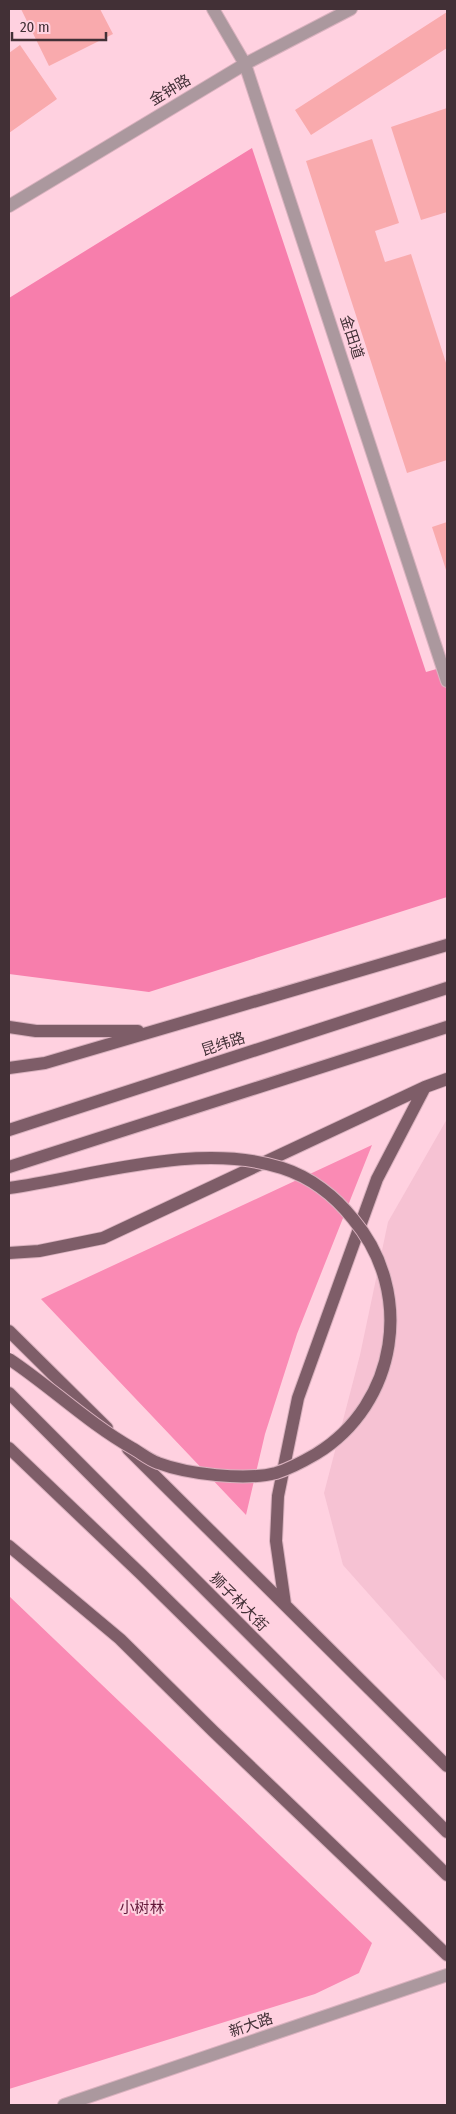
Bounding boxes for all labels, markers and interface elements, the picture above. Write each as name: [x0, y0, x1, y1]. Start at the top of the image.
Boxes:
scale bar: [12, 10, 106, 42]
text: 20 m: [20, 18, 50, 36]
street label: 金钟路: [146, 71, 194, 109]
street label: 金田道: [336, 313, 368, 361]
street label: 昆纬路: [199, 1028, 247, 1060]
street label: 狮子林大街: [206, 1569, 272, 1635]
park label: 小树林: [119, 1899, 165, 1917]
street label: 新大路: [227, 2009, 275, 2041]

